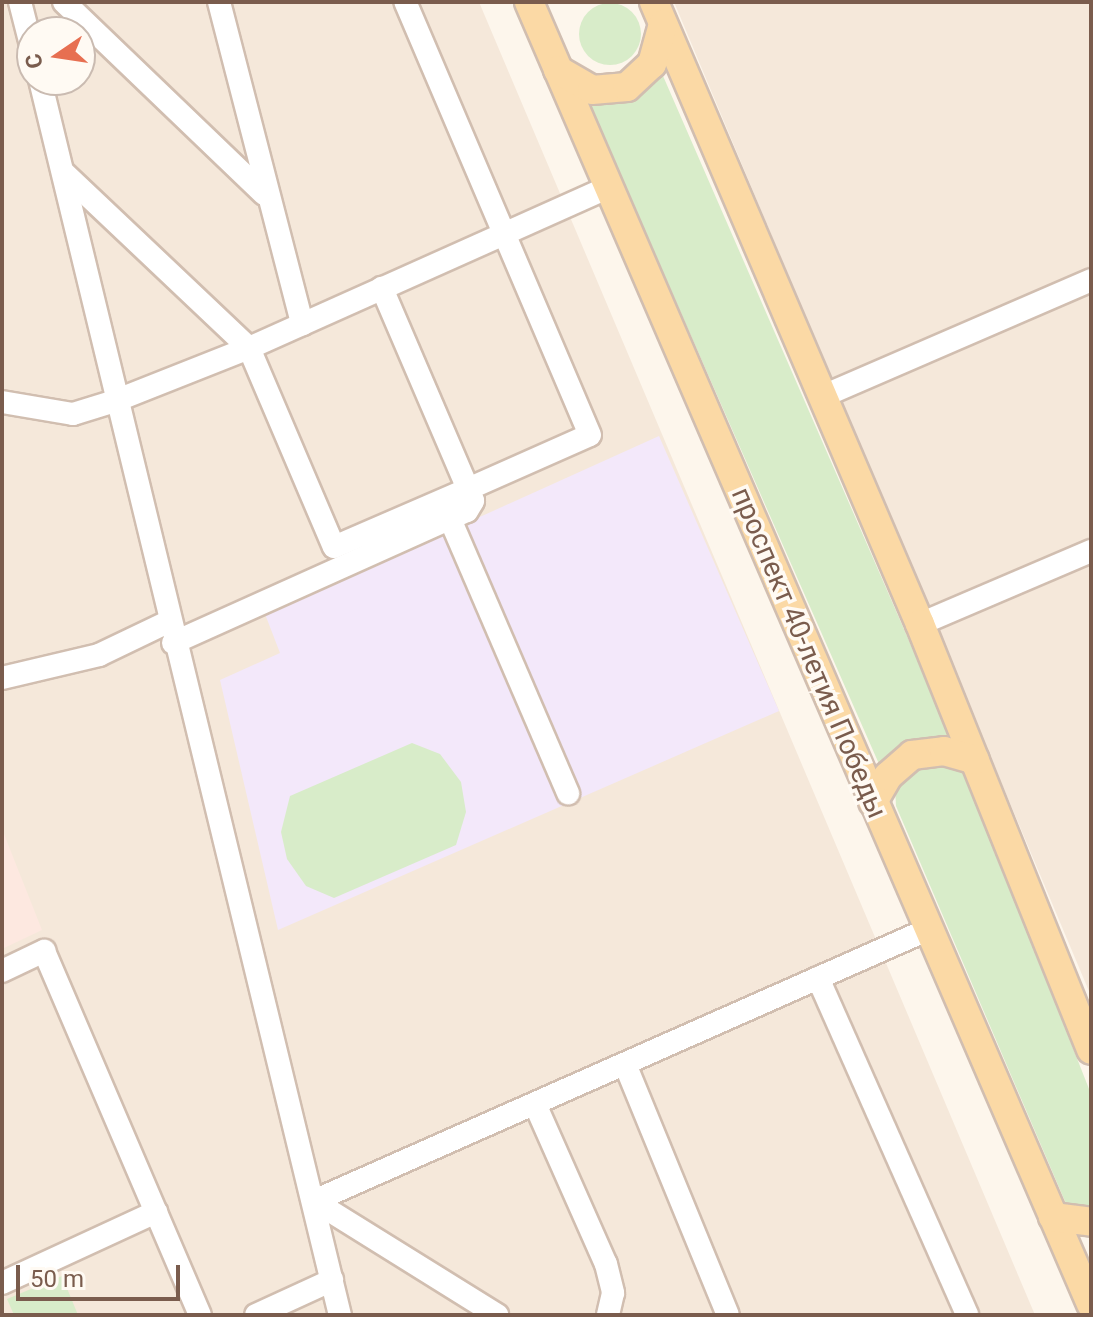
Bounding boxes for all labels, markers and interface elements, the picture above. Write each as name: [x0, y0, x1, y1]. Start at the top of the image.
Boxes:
north arrow: [16, 16, 96, 96]
text: С: [20, 51, 48, 71]
street label: проспект 40-летия Победы: [724, 483, 894, 823]
scale bar: [20, 1249, 184, 1299]
text: 50 m: [30, 1265, 84, 1293]

